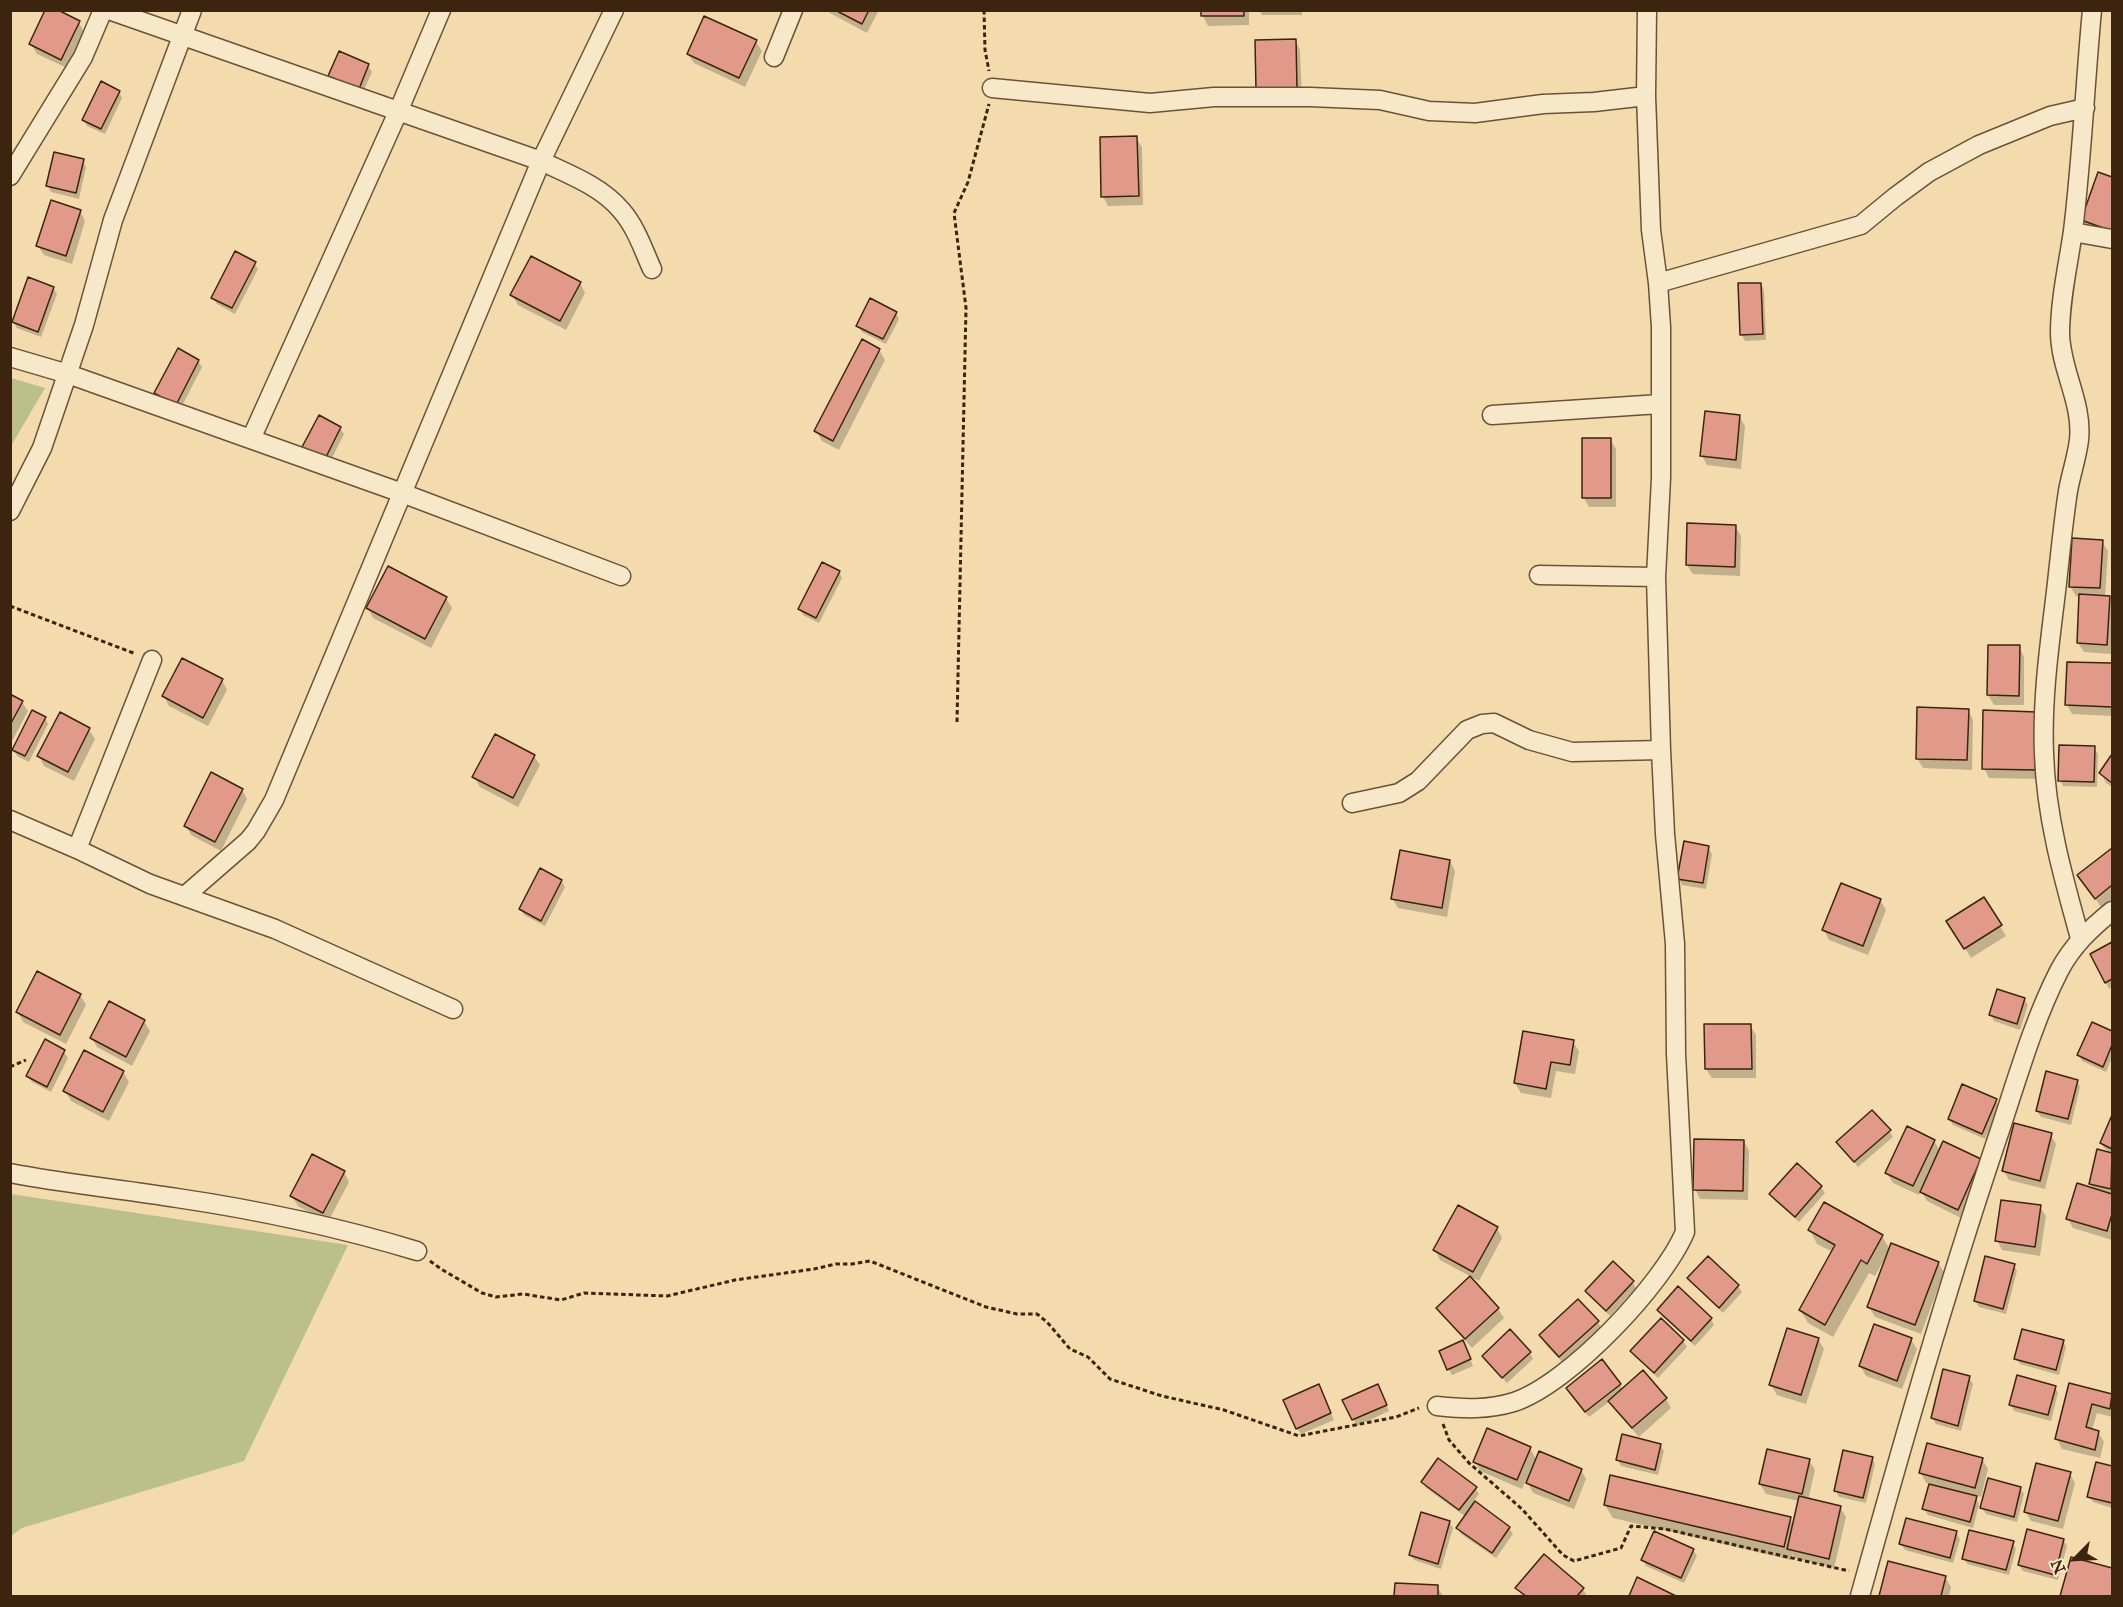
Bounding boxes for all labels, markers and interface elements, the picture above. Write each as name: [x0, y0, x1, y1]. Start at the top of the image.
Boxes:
north arrow: [2045, 1529, 2105, 1589]
text: N: [2047, 1556, 2070, 1577]

